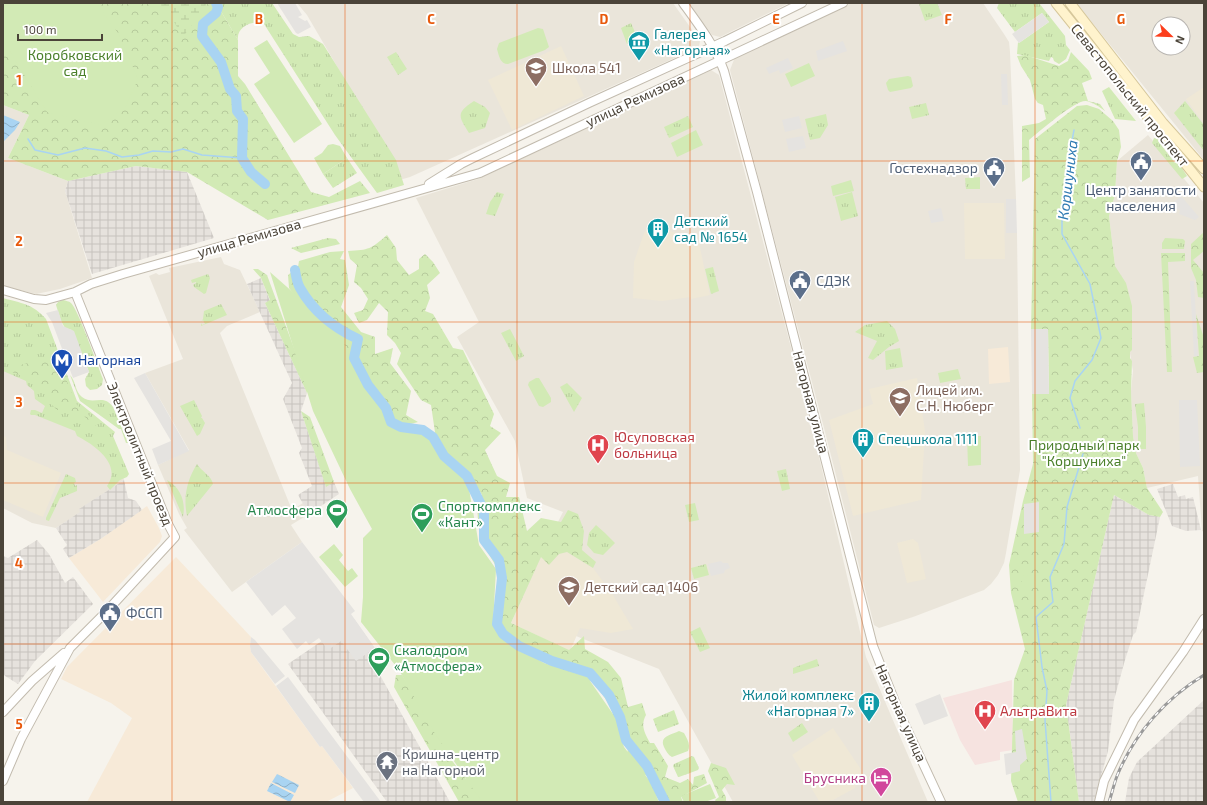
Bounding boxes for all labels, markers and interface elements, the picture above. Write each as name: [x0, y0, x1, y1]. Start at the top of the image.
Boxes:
text: B: [255, 11, 263, 27]
text: C: [427, 11, 435, 27]
text: D: [600, 11, 609, 27]
text: E: [772, 11, 780, 27]
text: F: [944, 11, 952, 27]
text: G: [1117, 11, 1125, 27]
scale bar: [18, 16, 102, 42]
north arrow: [1151, 16, 1191, 56]
street label: Севастопольский проспект: [1068, 20, 1193, 170]
text: 100 m: [24, 22, 56, 36]
place label: Галерея «Нагорная»: [654, 25, 731, 58]
museum icon: Галерея «Нагорная»: [626, 29, 652, 62]
text: N: [1173, 34, 1188, 46]
park label: Коробковский сад: [28, 46, 122, 79]
school or university icon: Школа 541: [523, 55, 549, 88]
place label: Школа 541: [552, 59, 621, 76]
street label: улица Ремизова: [583, 69, 687, 130]
text: 1: [16, 72, 22, 88]
water label: Коршуниха: [1053, 139, 1081, 221]
public building icon: Центр занятости населения: [1128, 149, 1154, 182]
public building icon: Гостехнадзор: [981, 155, 1007, 188]
place label: Гостехнадзор: [889, 159, 978, 176]
place label: Центр занятости населения: [1086, 181, 1196, 214]
place label: Детский сад № 1654: [674, 212, 748, 245]
street label: улица Ремизова: [195, 215, 303, 260]
building icon: Детский сад № 1654: [645, 216, 671, 249]
text: 2: [15, 233, 23, 249]
public building icon: СДЭК: [787, 268, 813, 301]
place label: СДЭК: [816, 272, 850, 289]
metro station icon: Нагорная: [49, 347, 75, 380]
street label: Нагорная улица: [790, 349, 833, 455]
place label: Нагорная: [78, 351, 141, 368]
street label: Электролитный проезд: [104, 380, 177, 528]
place label: Лицей им. С.Н. Нюберг: [916, 381, 994, 414]
school or university icon: Лицей им. С.Н. Нюберг: [887, 385, 913, 418]
text: 3: [15, 394, 23, 410]
building icon: Спецшкола 1111: [850, 426, 876, 459]
place label: Юсуповская больница: [614, 428, 695, 461]
place label: Спецшкола 1111: [878, 430, 978, 447]
hospital icon: Юсуповская больница: [585, 432, 611, 465]
park label: Природный парк "Коршуниха": [1029, 436, 1140, 469]
sports icon: Атмосфера: [324, 497, 350, 530]
place label: Спорткомплекс «Кант»: [438, 497, 541, 530]
place label: Атмосфера: [248, 501, 322, 518]
sports icon: Спорткомплекс «Кант»: [409, 501, 435, 534]
text: 4: [15, 555, 23, 571]
school or university icon: Детский сад 1406: [556, 574, 582, 607]
place label: Детский сад 1406: [584, 578, 698, 595]
public building icon: ФССП: [97, 600, 123, 633]
place label: ФССП: [126, 604, 163, 621]
place label: Скалодром «Атмосфера»: [394, 641, 482, 674]
sports icon: Скалодром «Атмосфера»: [366, 645, 392, 678]
street label: Нагорная улица: [872, 661, 931, 764]
place label: Жилой комплекс «Нагорная 7»: [742, 686, 854, 719]
building icon: Жилой комплекс «Нагорная 7»: [856, 690, 882, 723]
hospital icon: АльтраВита: [972, 698, 998, 731]
place label: АльтраВита: [1000, 702, 1077, 719]
text: 5: [15, 716, 23, 732]
place label: Кришна-центр на Нагорной: [402, 745, 499, 778]
temple icon: Кришна-центр на Нагорной: [374, 749, 400, 782]
hotel icon: Брусника: [868, 765, 894, 798]
place label: Брусника: [804, 769, 866, 786]

